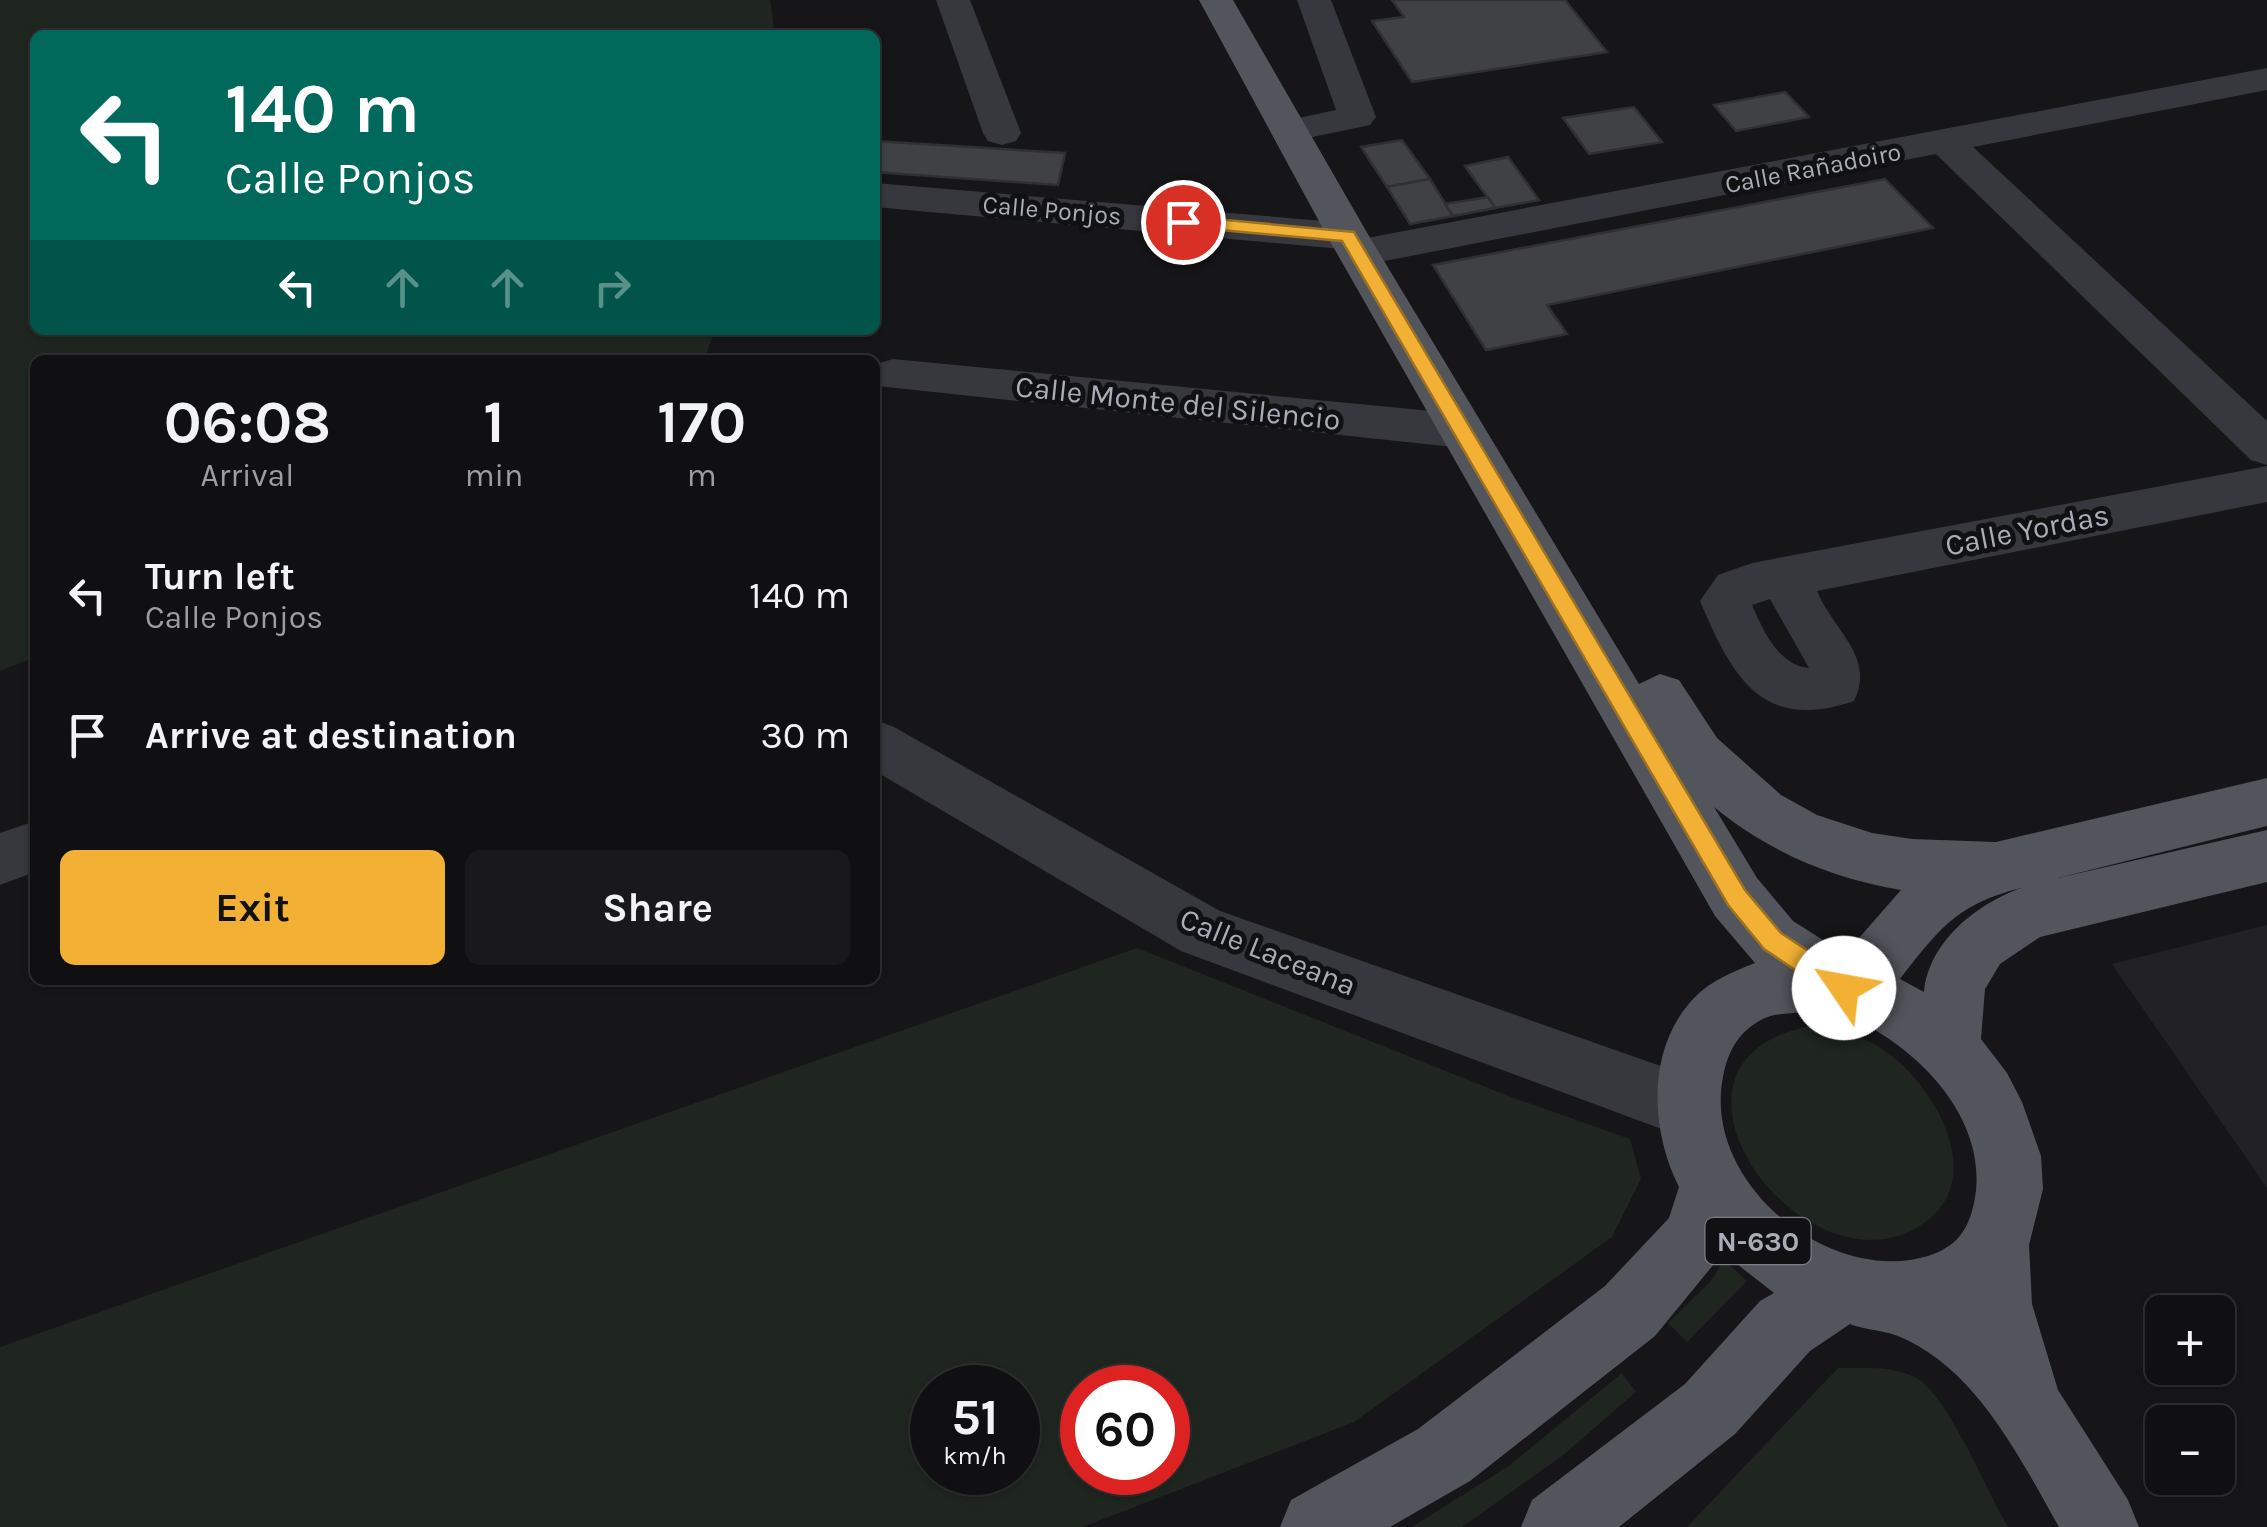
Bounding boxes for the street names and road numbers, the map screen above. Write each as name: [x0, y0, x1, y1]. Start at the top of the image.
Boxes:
street label: Calle Rañadoiro: [1723, 137, 1903, 199]
street label: Calle Ponjos: [981, 189, 1123, 231]
street label: Calle Monte del Silencio: [1014, 368, 1342, 438]
street label: Calle Yordas: [1942, 496, 2112, 564]
street label: Calle Laceana: [1175, 900, 1361, 1004]
road number: N-630: [1706, 1218, 1810, 1264]

